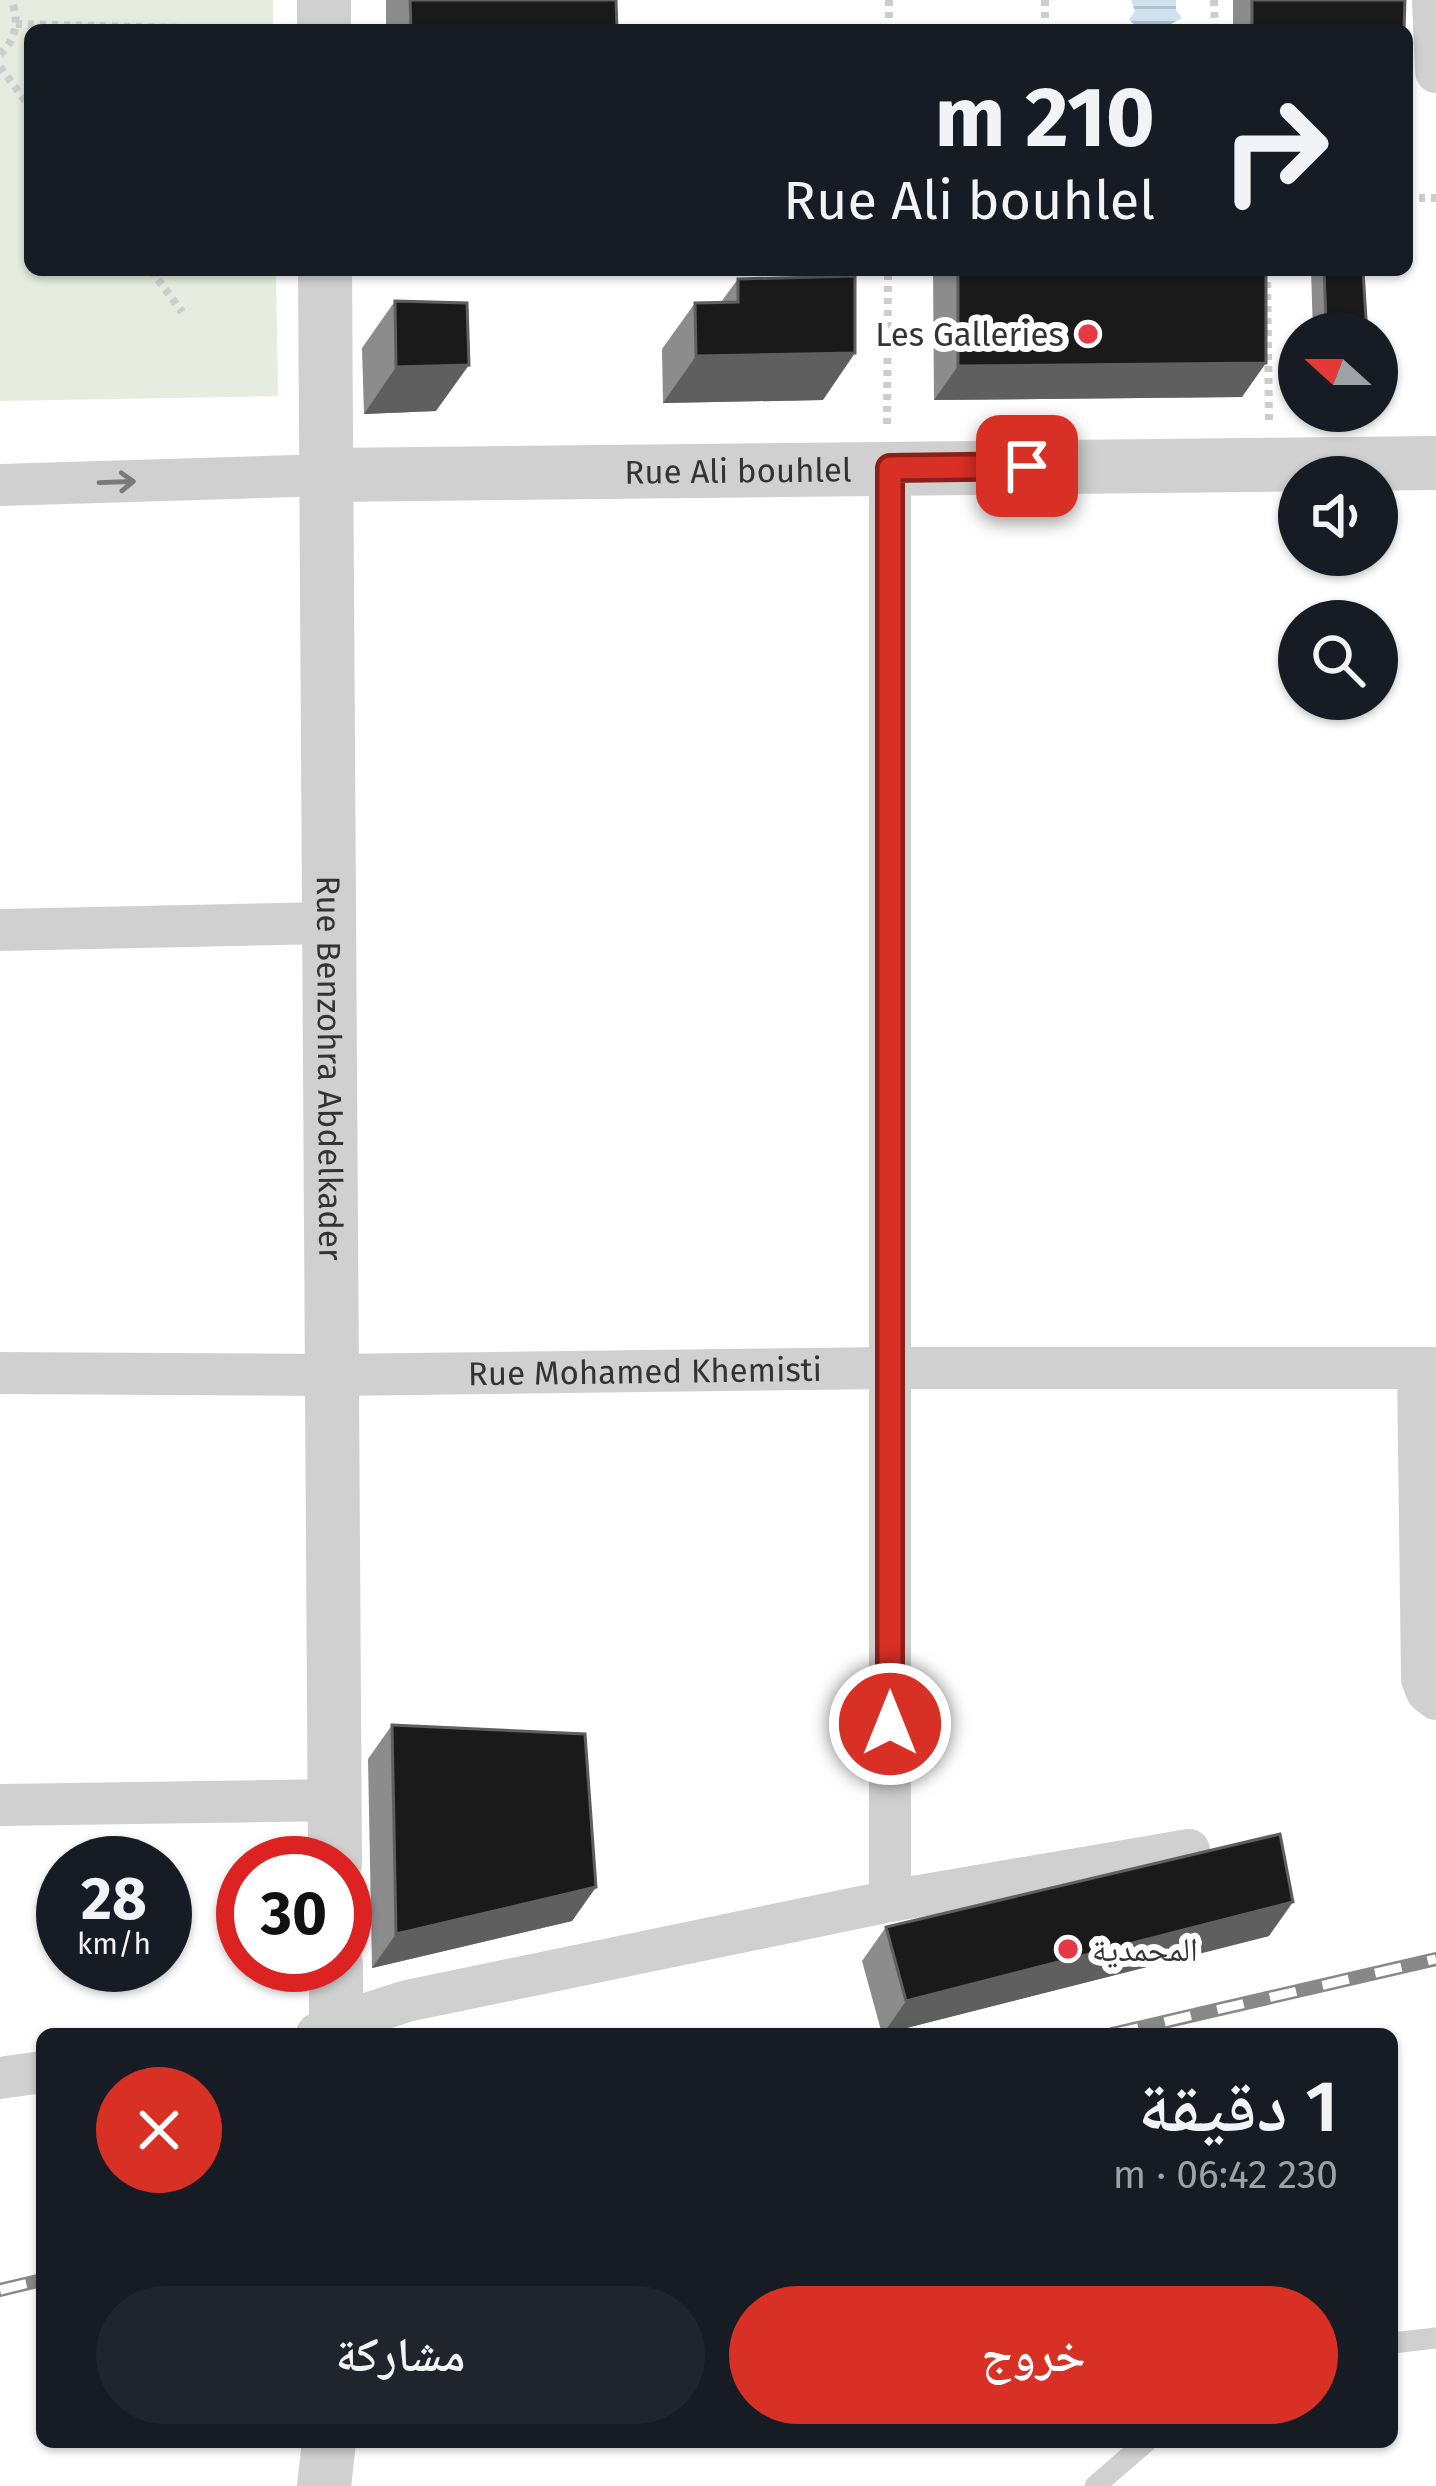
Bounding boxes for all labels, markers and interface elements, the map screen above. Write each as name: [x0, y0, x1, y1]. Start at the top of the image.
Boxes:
text: 210 m: [934, 67, 1155, 168]
icon: right: [1197, 72, 1353, 228]
text: Rue Ali bouhlel: [783, 169, 1155, 233]
north arrow: [1278, 312, 1398, 432]
map controls: [1278, 312, 1398, 720]
place label: Les Galleries: [875, 315, 1064, 355]
marker: Les Galleries: [1075, 321, 1101, 347]
pin: [976, 415, 1078, 517]
icon: arrive: [994, 433, 1060, 499]
street label: Rue Ali bouhlel: [624, 450, 852, 493]
button: sound: [1278, 456, 1398, 576]
one-way arrow: [97, 470, 136, 493]
button: search: [1278, 600, 1398, 720]
street label: Rue Benzohra Abdelkader: [308, 875, 350, 1261]
street label: Rue Mohamed Khemisti: [468, 1350, 822, 1394]
position arrow: [827, 1661, 953, 1787]
speed limit sign: 30: [216, 1836, 372, 1992]
text: 28: [81, 1863, 147, 1935]
text: km/h: [77, 1926, 151, 1962]
place label: المحمدية: [1092, 1930, 1198, 1970]
marker: المحمدية: [1055, 1936, 1081, 1962]
text: 1 دقيقة: [1138, 2064, 1338, 2150]
button: close: [96, 2067, 222, 2193]
text: 230 m · 06:42: [1113, 2152, 1338, 2198]
button: مشاركة: [96, 2286, 705, 2424]
button: خروج: [729, 2286, 1338, 2424]

